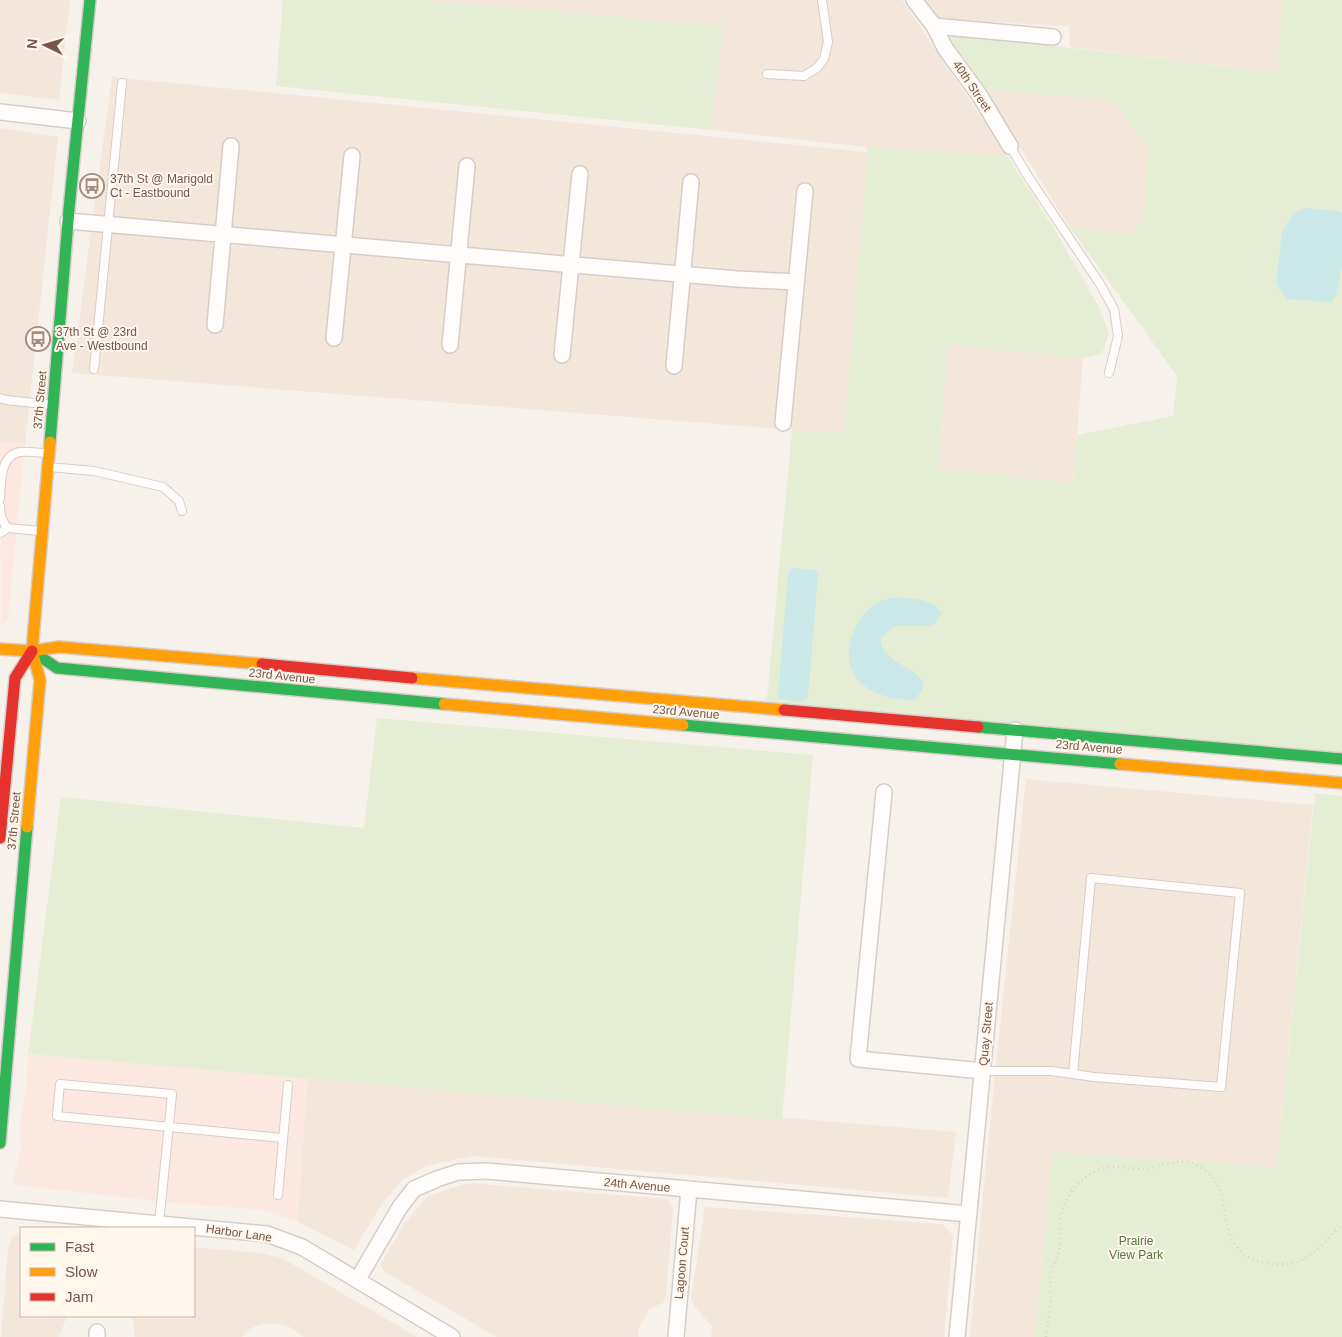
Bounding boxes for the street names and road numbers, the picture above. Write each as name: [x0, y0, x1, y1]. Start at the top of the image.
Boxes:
street label: 40th Street: [950, 58, 995, 115]
street label: 37th Street: [30, 369, 50, 430]
street label: 23rd Avenue: [248, 666, 316, 687]
street label: 23rd Avenue: [652, 702, 720, 722]
street label: 23rd Avenue: [1055, 737, 1123, 757]
street label: 37th Street: [4, 790, 24, 851]
street label: Quay Street: [976, 1001, 996, 1067]
street label: 24th Avenue: [603, 1175, 671, 1195]
street label: Harbor Lane: [205, 1221, 273, 1245]
street label: Lagoon Court: [672, 1226, 692, 1300]

